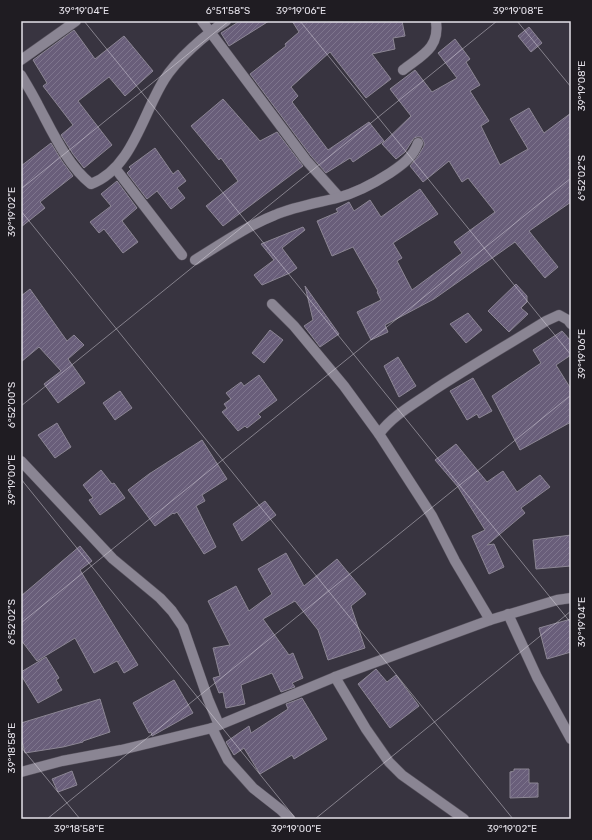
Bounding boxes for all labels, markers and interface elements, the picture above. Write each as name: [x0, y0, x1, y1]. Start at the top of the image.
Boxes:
text: 39°19'04"E: [59, 5, 109, 17]
text: 6°51'58"S: [206, 5, 250, 17]
text: 39°19'06"E: [276, 5, 326, 17]
text: 39°19'08"E: [493, 5, 543, 17]
text: 39°19'08"E: [576, 61, 588, 111]
text: 6°52'02"S: [576, 155, 588, 201]
text: 39°19'02"E: [6, 187, 18, 237]
text: 39°19'06"E: [576, 329, 588, 379]
text: 6°52'00"S: [6, 382, 18, 428]
text: 39°19'00"E: [6, 455, 18, 505]
text: 39°19'04"E: [576, 597, 588, 647]
text: 6°52'02"S: [6, 599, 18, 645]
text: 39°18'58"E: [6, 723, 18, 773]
text: 39°18'58"E: [54, 823, 104, 835]
text: 39°19'00"E: [271, 823, 321, 835]
text: 39°19'02"E: [487, 823, 537, 835]

